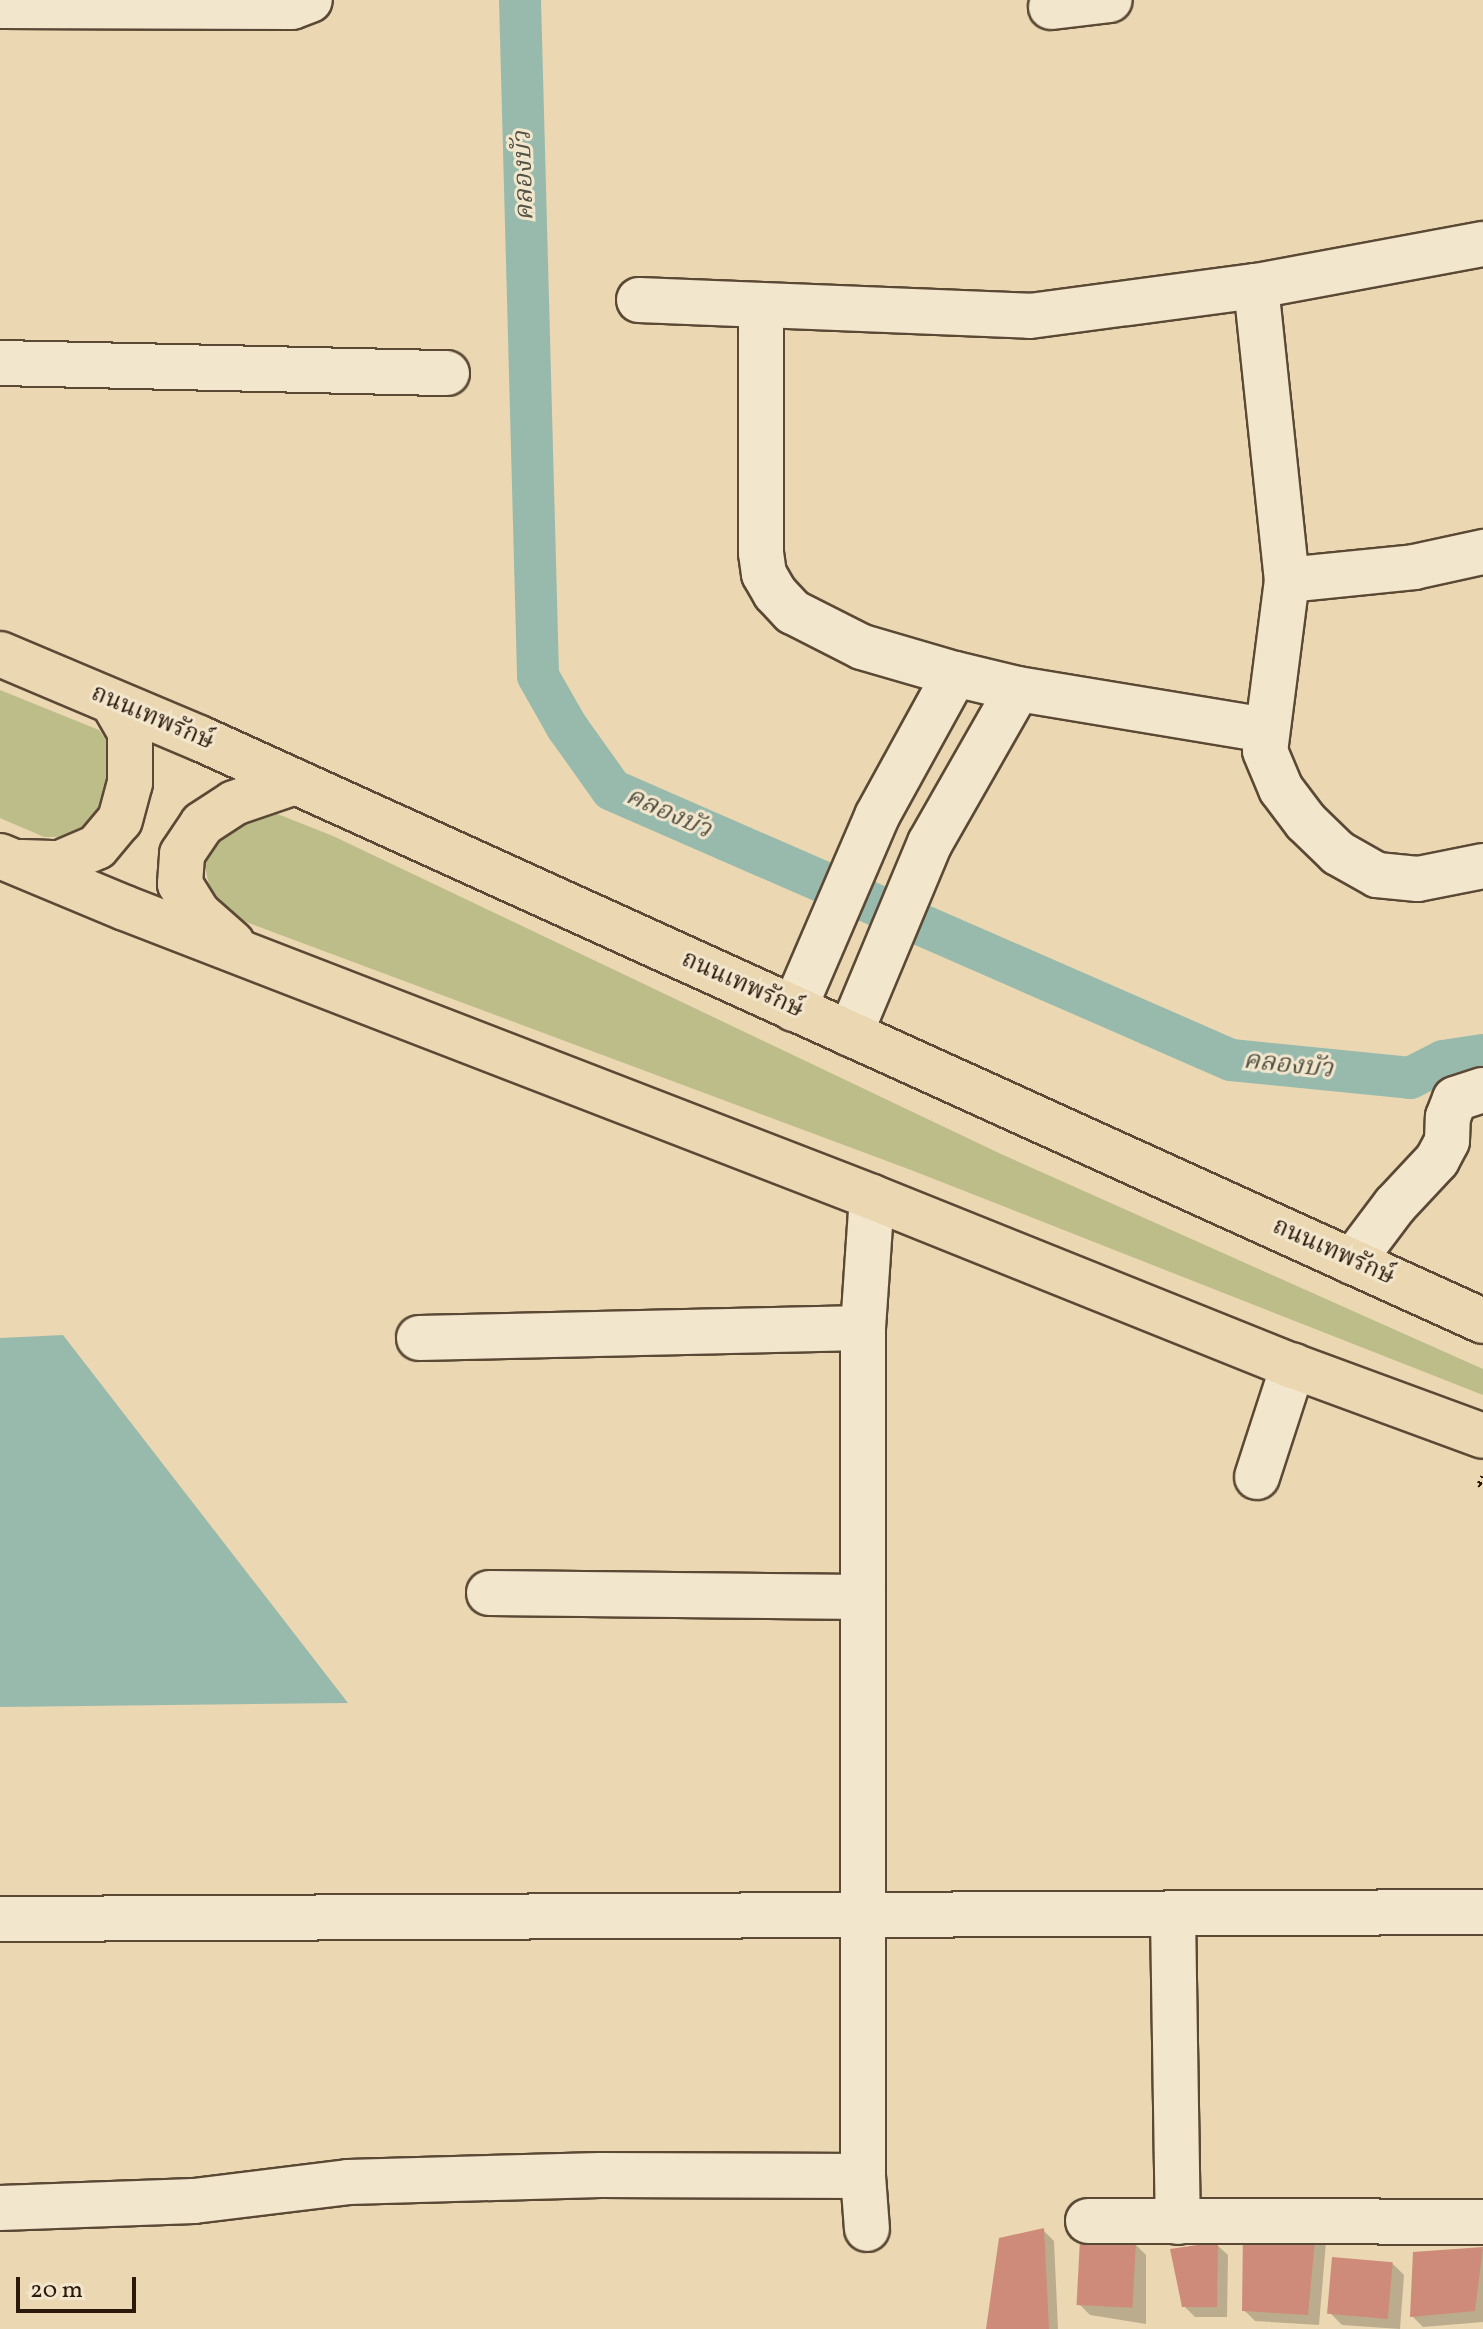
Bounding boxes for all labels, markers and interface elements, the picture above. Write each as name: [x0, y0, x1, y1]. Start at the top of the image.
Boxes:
water label: คลองบัว: [508, 131, 542, 221]
street label: ถนนเทพรักษ์: [86, 680, 218, 758]
water label: คลองบัว: [621, 781, 715, 847]
street label: ถนนเทพรักษ์: [676, 946, 808, 1026]
water label: คลองบัว: [1242, 1046, 1334, 1086]
street label: ถนนเทพรักษ์: [1267, 1213, 1399, 1293]
scale bar: [20, 2261, 140, 2311]
text: 20 m: [30, 2274, 83, 2308]

